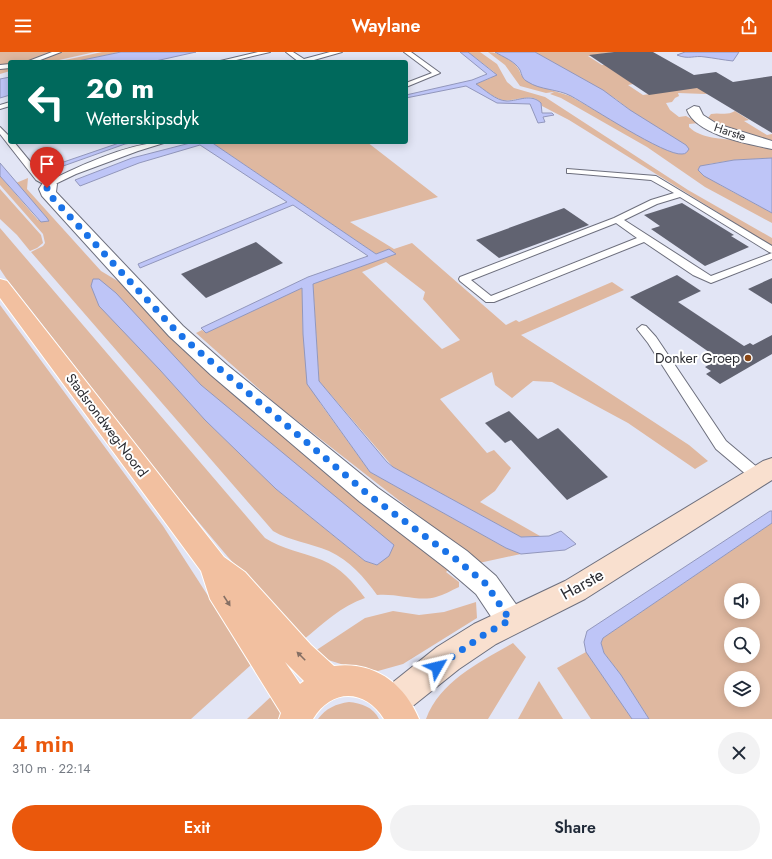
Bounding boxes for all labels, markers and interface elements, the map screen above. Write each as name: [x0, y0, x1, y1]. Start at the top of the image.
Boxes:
text: Waylane: [351, 13, 421, 39]
icon: menu: [12, 15, 34, 37]
icon: share: [738, 15, 760, 37]
text: 20 m: [86, 68, 154, 109]
icon: left: [20, 76, 72, 128]
text: Wetterskipsdyk: [86, 106, 199, 132]
street label: Harste: [712, 118, 748, 146]
pin: [30, 147, 64, 188]
icon: arrive: [36, 153, 58, 175]
place label: Donker Groep: [655, 348, 740, 368]
marker: Donker Groep: [743, 353, 753, 363]
street label: Stadsrondweg-Noord: [61, 369, 153, 481]
street label: Harste: [556, 562, 608, 606]
map controls: [724, 583, 760, 707]
button: sound: [724, 583, 760, 619]
one-way arrow: [224, 596, 231, 607]
button: search: [724, 627, 760, 663]
position arrow: [416, 646, 458, 688]
one-way arrow: [296, 651, 306, 661]
button: layers: [724, 671, 760, 707]
text: 4 min: [12, 726, 74, 761]
button: close: [718, 732, 760, 774]
text: 310 m · 22:14: [12, 759, 91, 778]
button: Exit: [12, 805, 382, 851]
button: Share: [390, 805, 760, 851]

